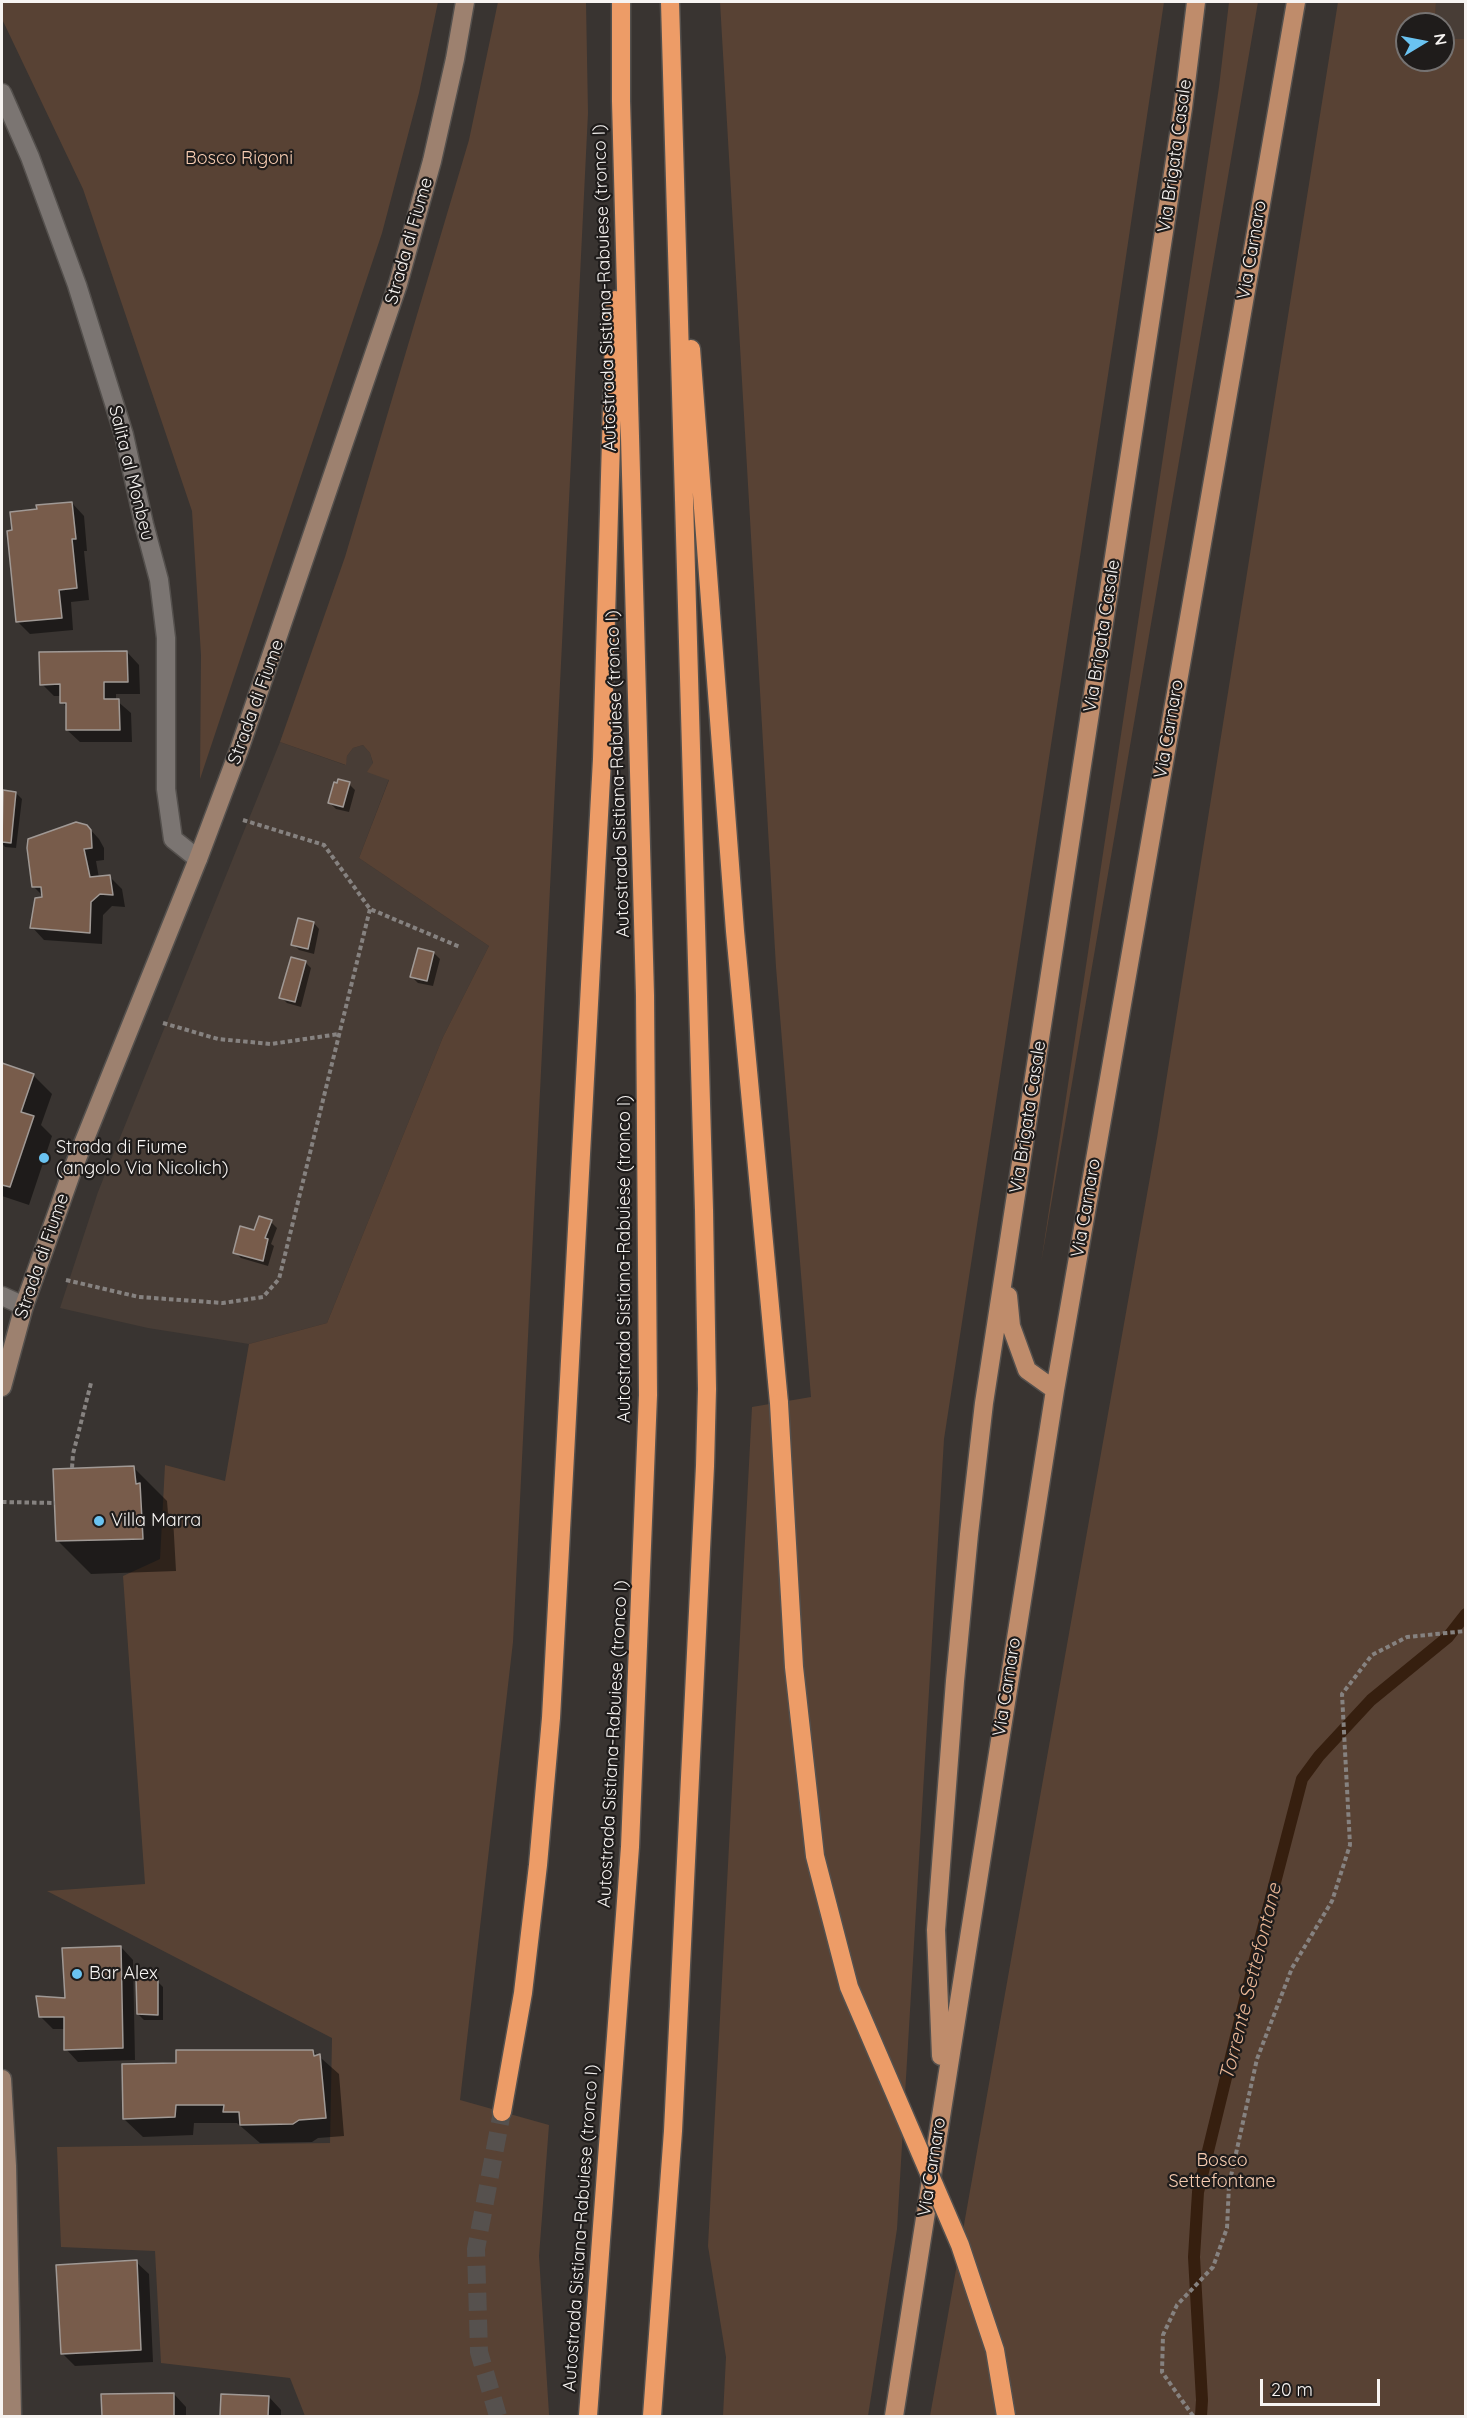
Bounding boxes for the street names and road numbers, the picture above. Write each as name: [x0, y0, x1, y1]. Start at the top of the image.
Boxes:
street label: Via Brigata Casale: [1154, 78, 1196, 234]
street label: Autostrada Sistiana-Rabuiese (tronco I): [588, 124, 622, 452]
street label: Strada di Fiume: [381, 175, 437, 307]
street label: Via Carnaro: [1233, 199, 1271, 301]
street label: Salita al Monbeu: [104, 403, 158, 543]
street label: Via Brigata Casale: [1079, 558, 1125, 714]
street label: Autostrada Sistiana-Rabuiese (tronco I): [601, 610, 635, 938]
street label: Strada di Fiume: [223, 637, 289, 767]
street label: Via Carnaro: [1150, 678, 1188, 780]
street label: Via Brigata Casale: [1005, 1039, 1051, 1195]
street label: Autostrada Sistiana-Rabuiese (tronco I): [614, 1095, 636, 1423]
street label: Via Carnaro: [1067, 1157, 1105, 1259]
street label: Strada di Fiume: [10, 1190, 74, 1322]
street label: Autostrada Sistiana-Rabuiese (tronco I): [594, 1580, 632, 1908]
street label: Via Carnaro: [989, 1636, 1025, 1738]
street label: Autostrada Sistiana-Rabuiese (tronco I): [559, 2064, 603, 2392]
street label: Via Carnaro: [914, 2116, 950, 2218]

